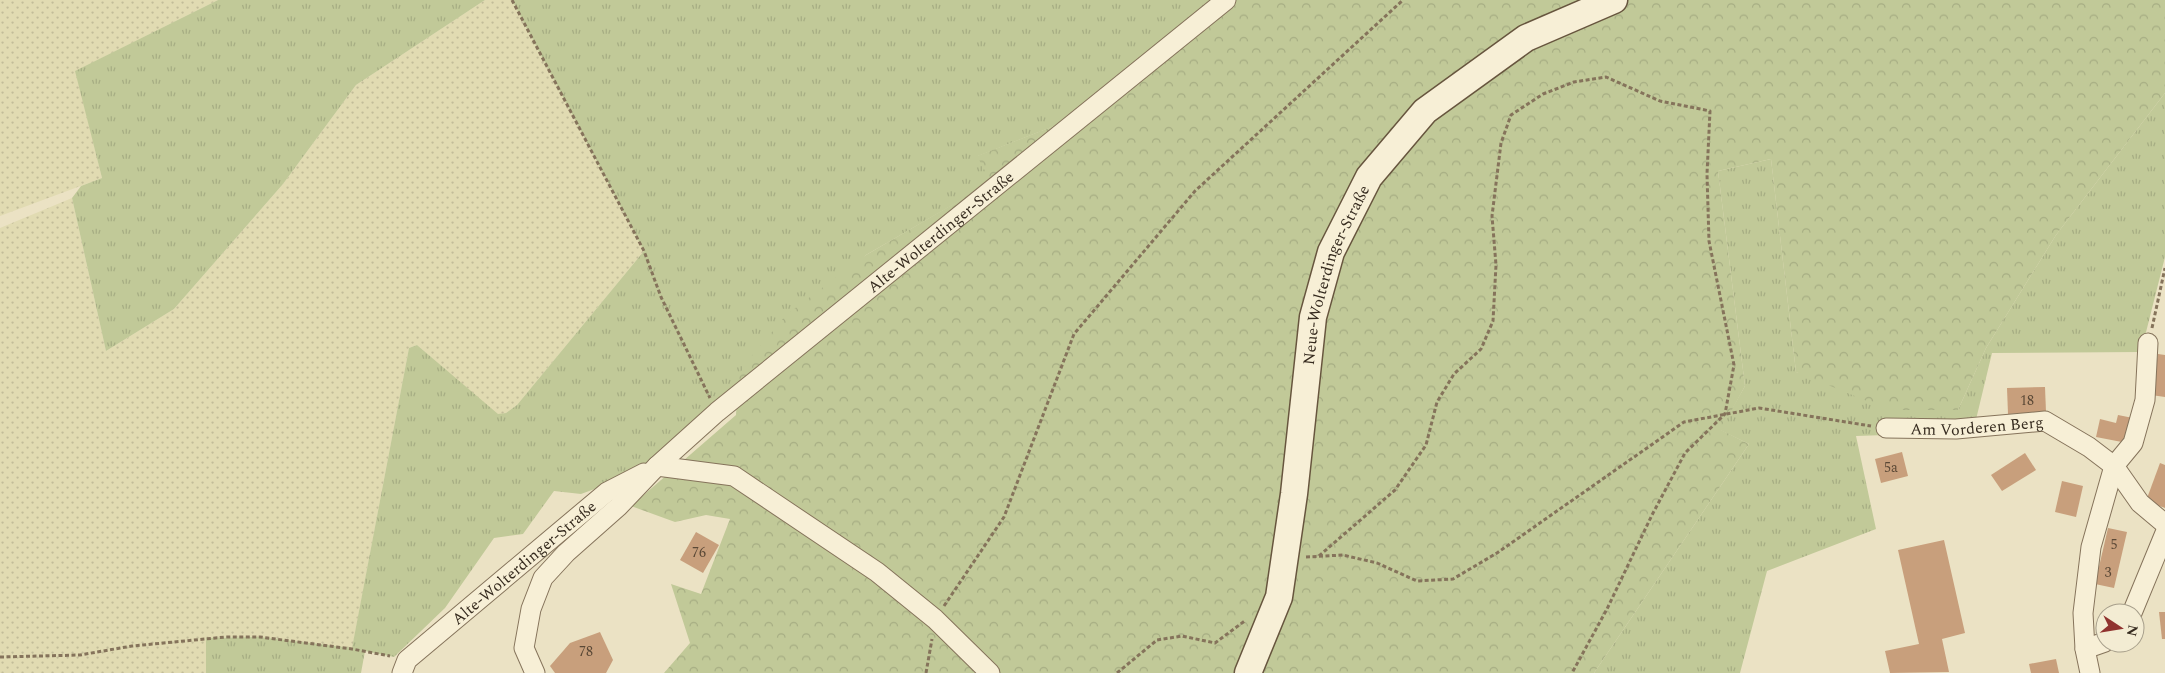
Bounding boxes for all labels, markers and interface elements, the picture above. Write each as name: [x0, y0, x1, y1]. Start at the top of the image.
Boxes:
street label: Alte-Wolterdinger-Straße: [862, 165, 1019, 299]
street label: Neue-Wolterdinger-Straße: [1297, 181, 1376, 366]
house number: 18: [2020, 390, 2034, 411]
street label: Am Vorderen Berg: [1910, 410, 2045, 442]
house number: 5a: [1884, 457, 1898, 478]
street label: Alte-Wolterdinger-Straße: [447, 495, 602, 631]
house number: 5: [2111, 534, 2118, 555]
house number: 76: [692, 542, 706, 563]
house number: 3: [2105, 562, 2112, 583]
north arrow: [2095, 603, 2145, 653]
text: N: [2121, 623, 2144, 638]
house number: 78: [579, 641, 593, 662]

